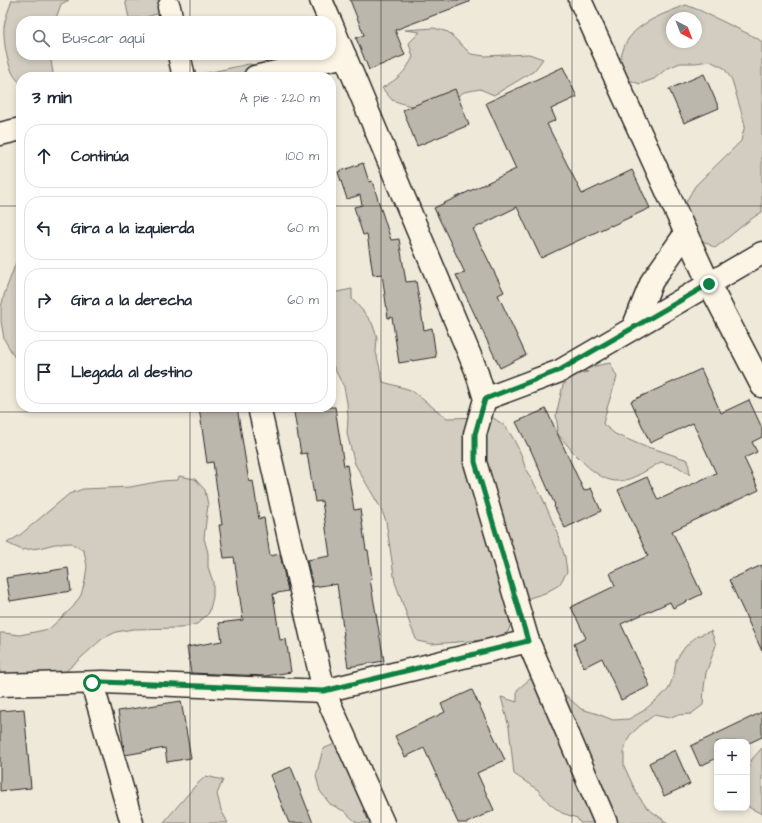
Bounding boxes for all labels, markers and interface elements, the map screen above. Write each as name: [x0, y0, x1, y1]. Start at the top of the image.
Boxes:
north arrow: [666, 12, 702, 48]
search box: [16, 16, 336, 60]
icon: search: [30, 27, 52, 49]
text: Buscar aquí: [62, 28, 144, 49]
text: 3 min: [32, 86, 72, 110]
text: A pie · 220 m: [240, 89, 320, 107]
icon: ahead: [33, 145, 55, 167]
text: Continúa: [71, 146, 129, 167]
text: 100 m: [286, 147, 319, 165]
icon: left: [33, 217, 55, 239]
text: Gira a la izquierda: [71, 218, 194, 239]
text: 60 m: [287, 219, 319, 237]
route end: [700, 275, 718, 293]
icon: right: [33, 289, 55, 311]
text: Gira a la derecha: [71, 290, 192, 311]
text: 60 m: [287, 291, 319, 309]
icon: arrive: [33, 361, 55, 383]
text: Llegada al destino: [71, 362, 192, 383]
route start: [83, 674, 101, 692]
map controls: [714, 739, 750, 811]
button: +: [714, 739, 750, 775]
button: −: [714, 775, 750, 811]

